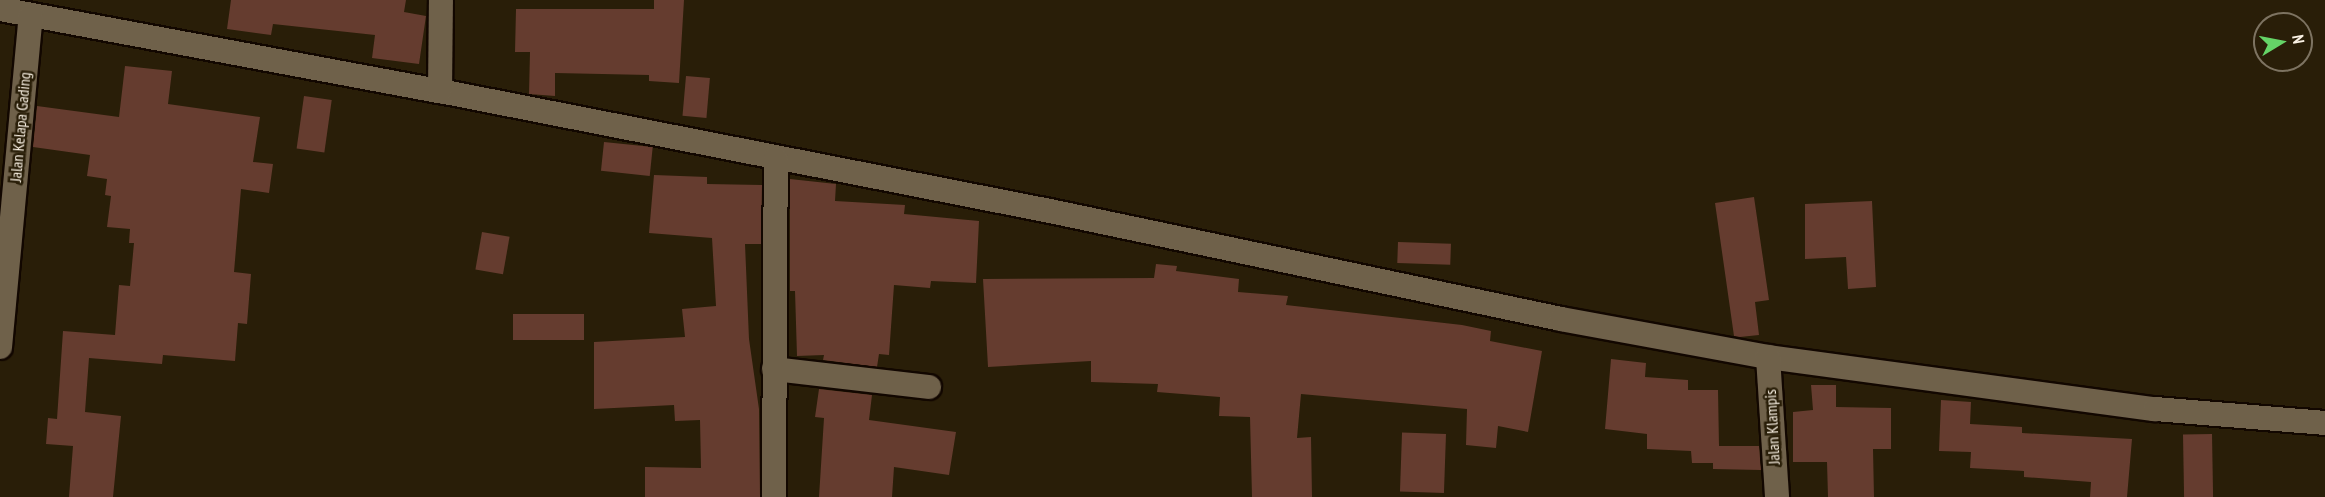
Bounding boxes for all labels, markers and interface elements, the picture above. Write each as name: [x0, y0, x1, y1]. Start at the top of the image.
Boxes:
north arrow: [2253, 12, 2313, 72]
text: N: [2288, 33, 2309, 45]
street label: Jalan Kelapa Gading: [6, 71, 34, 183]
street label: Jalan Klampis: [1760, 389, 1784, 465]

